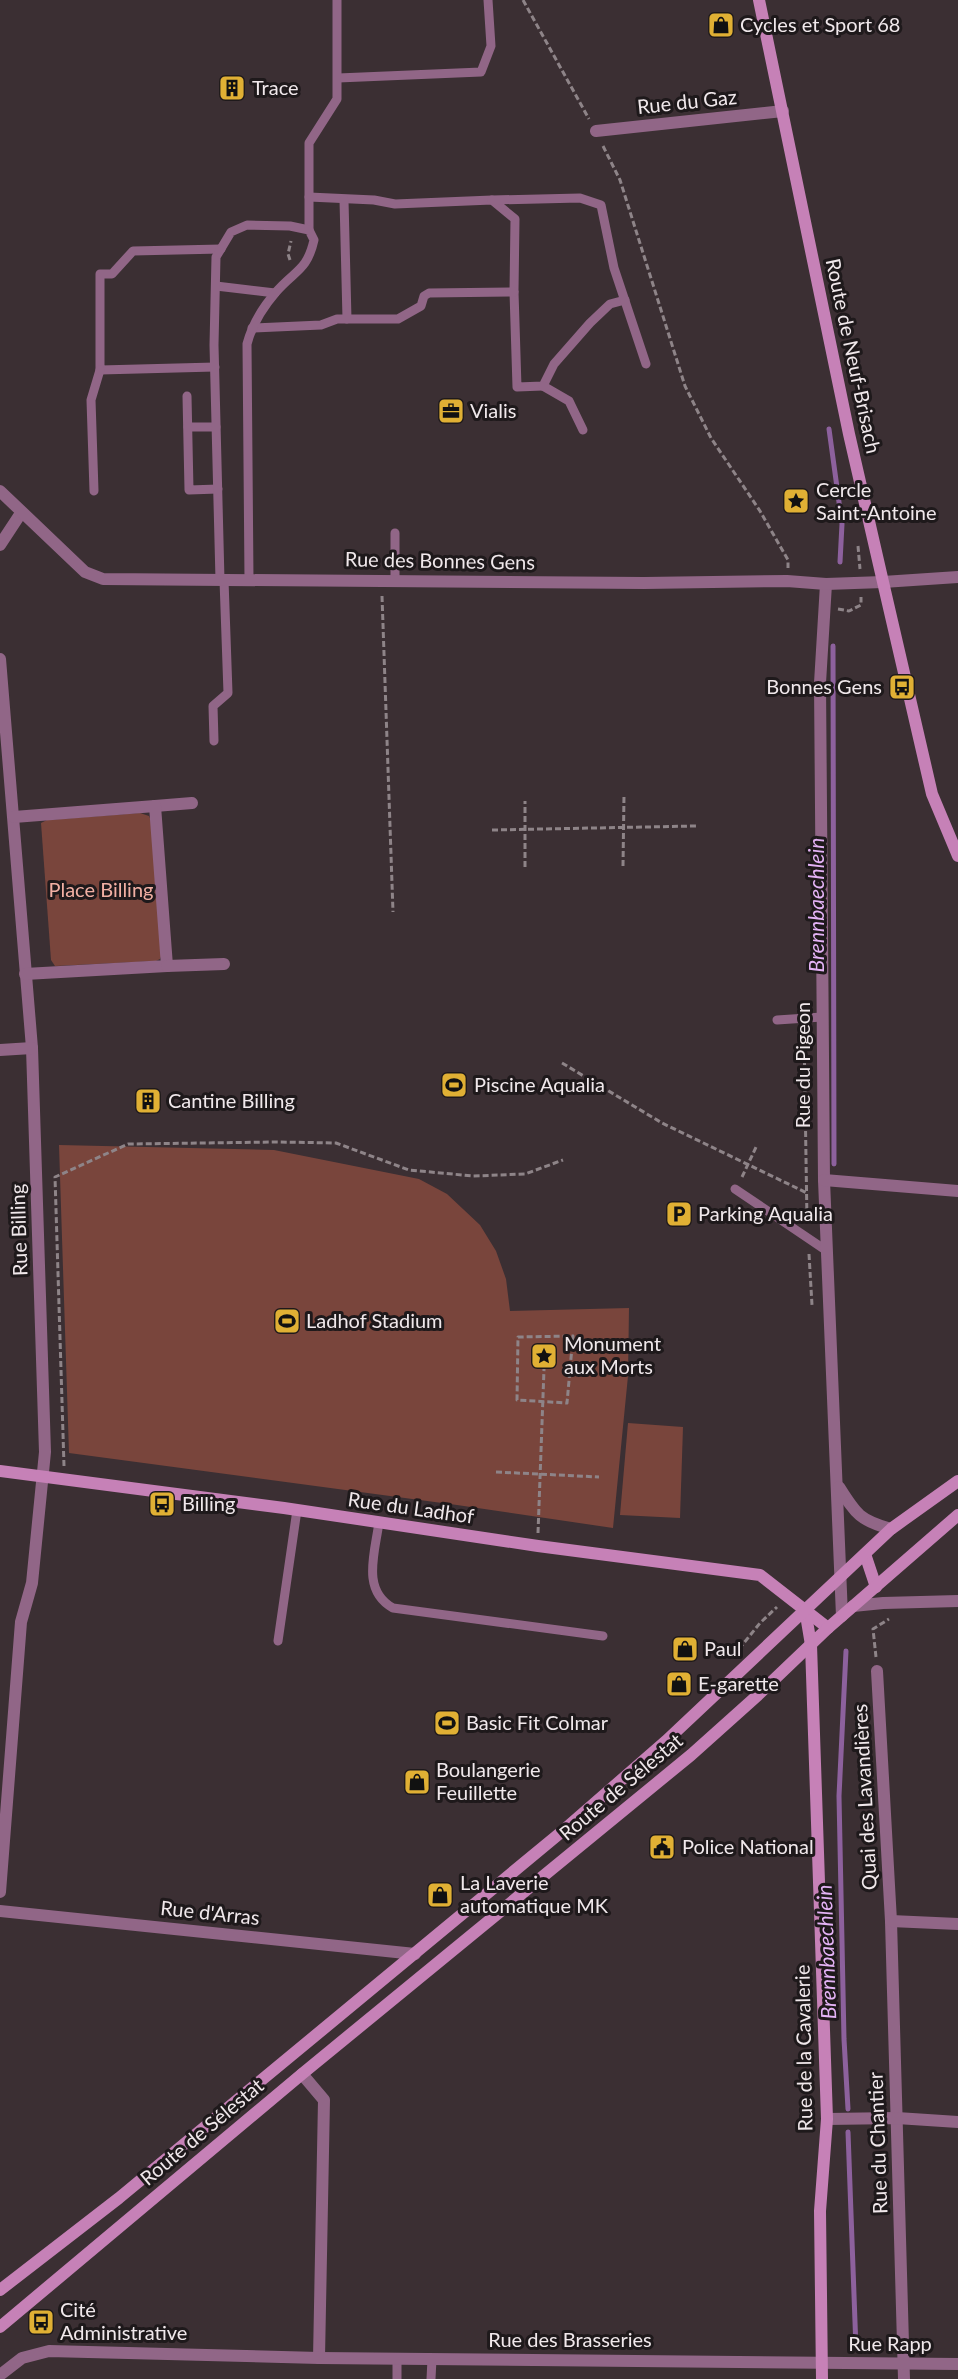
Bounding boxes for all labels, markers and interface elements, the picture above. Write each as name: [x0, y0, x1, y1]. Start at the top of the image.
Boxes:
shop icon: Cycles et Sport 68: [706, 10, 736, 40]
place label: Cycles et Sport 68: [740, 12, 900, 36]
building icon: Trace: [217, 73, 247, 103]
place label: Trace: [252, 75, 299, 99]
street label: Rue du Gaz: [636, 84, 738, 118]
street label: Route de Neuf-Brisach: [822, 256, 886, 456]
office icon: Vialis: [436, 396, 466, 426]
place label: Vialis: [470, 398, 516, 422]
place label: Cercle Saint-Antoine: [816, 477, 937, 524]
place icon: Cercle Saint-Antoine: [781, 486, 811, 516]
street label: Rue des Bonnes Gens: [345, 546, 535, 574]
bus stop icon: Bonnes Gens: [887, 672, 917, 702]
place label: Bonnes Gens: [766, 674, 882, 698]
water label: Brennbaechlein: [803, 838, 828, 972]
park label: Place Billing: [49, 877, 153, 901]
street label: Rue du Pigeon: [790, 1002, 814, 1128]
sports icon: Piscine Aqualia: [439, 1070, 469, 1100]
place label: Piscine Aqualia: [474, 1072, 605, 1096]
building icon: Cantine Billing: [133, 1086, 163, 1116]
place label: Cantine Billing: [168, 1088, 295, 1112]
street label: Rue Billing: [4, 1184, 32, 1277]
parking icon: Parking Aqualia: [664, 1199, 694, 1229]
place label: Parking Aqualia: [698, 1201, 833, 1225]
sports icon: Ladhof Stadium: [272, 1306, 302, 1336]
place label: Ladhof Stadium: [306, 1308, 443, 1332]
place label: Monument aux Morts: [564, 1331, 661, 1378]
place icon: Monument aux Morts: [529, 1341, 559, 1371]
street label: Rue du Ladhof: [347, 1486, 476, 1528]
bus stop icon: Billing: [147, 1489, 177, 1519]
place label: Billing: [182, 1491, 235, 1515]
shop icon: Paul: [670, 1634, 700, 1664]
place label: Paul: [704, 1636, 742, 1660]
shop icon: E-garette: [664, 1669, 694, 1699]
place label: E-garette: [698, 1671, 779, 1695]
street label: Quai des Lavandières: [847, 1703, 881, 1891]
sports icon: Basic Fit Colmar: [432, 1708, 462, 1738]
place label: Basic Fit Colmar: [466, 1710, 609, 1734]
street label: Route de Sélestat: [554, 1728, 687, 1845]
place label: Boulangerie Feuillette: [436, 1757, 541, 1804]
shop icon: Boulangerie Feuillette: [402, 1767, 432, 1797]
public building icon: Police National: [647, 1832, 677, 1862]
place label: Police National: [682, 1834, 814, 1858]
place label: La Laverie automatique MK: [460, 1870, 609, 1917]
shop icon: La Laverie automatique MK: [425, 1880, 455, 1910]
water label: Brennbaechlein: [811, 1884, 840, 2020]
street label: Rue d'Arras: [159, 1895, 261, 1929]
street label: Rue de la Cavalerie: [790, 1964, 816, 2132]
street label: Rue du Chantier: [863, 2071, 891, 2214]
street label: Route de Sélestat: [135, 2073, 268, 2190]
place label: Cité Administrative: [60, 2297, 187, 2344]
bus stop icon: Cité Administrative: [26, 2307, 56, 2337]
street label: Rue des Brasseries: [488, 2327, 652, 2351]
street label: Rue Rapp: [848, 2331, 932, 2355]

